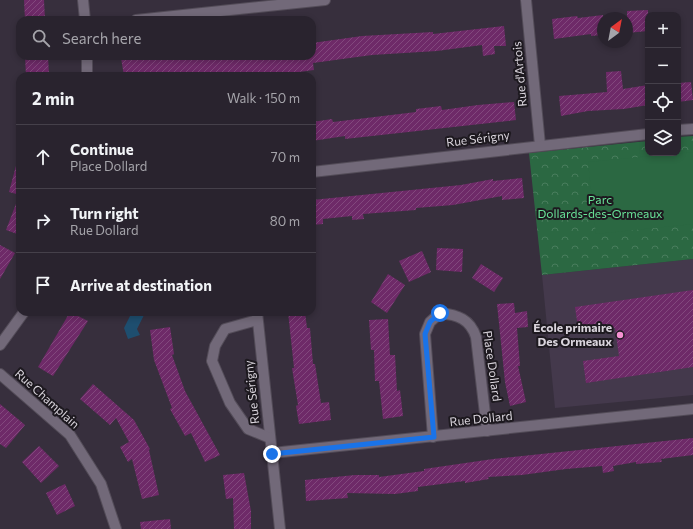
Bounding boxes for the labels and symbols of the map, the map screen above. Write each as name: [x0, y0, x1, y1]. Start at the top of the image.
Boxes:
north arrow: [597, 12, 633, 48]
street label: Rue d'Artois: [509, 41, 529, 107]
street label: Rue Sérigny: [445, 127, 511, 149]
park label: Parc Dollards-des-Ormeaux: [538, 192, 663, 220]
route start: [431, 304, 449, 322]
place label: École primaire Des Ormeaux: [533, 320, 612, 348]
street label: Place Dollard: [481, 330, 505, 402]
marker: École primaire Des Ormeaux: [615, 330, 625, 340]
street label: Rue Sérigny: [241, 360, 261, 425]
street label: Rue Champlain: [13, 366, 83, 431]
street label: Rue Dollard: [449, 408, 513, 428]
route end: [263, 445, 281, 463]

